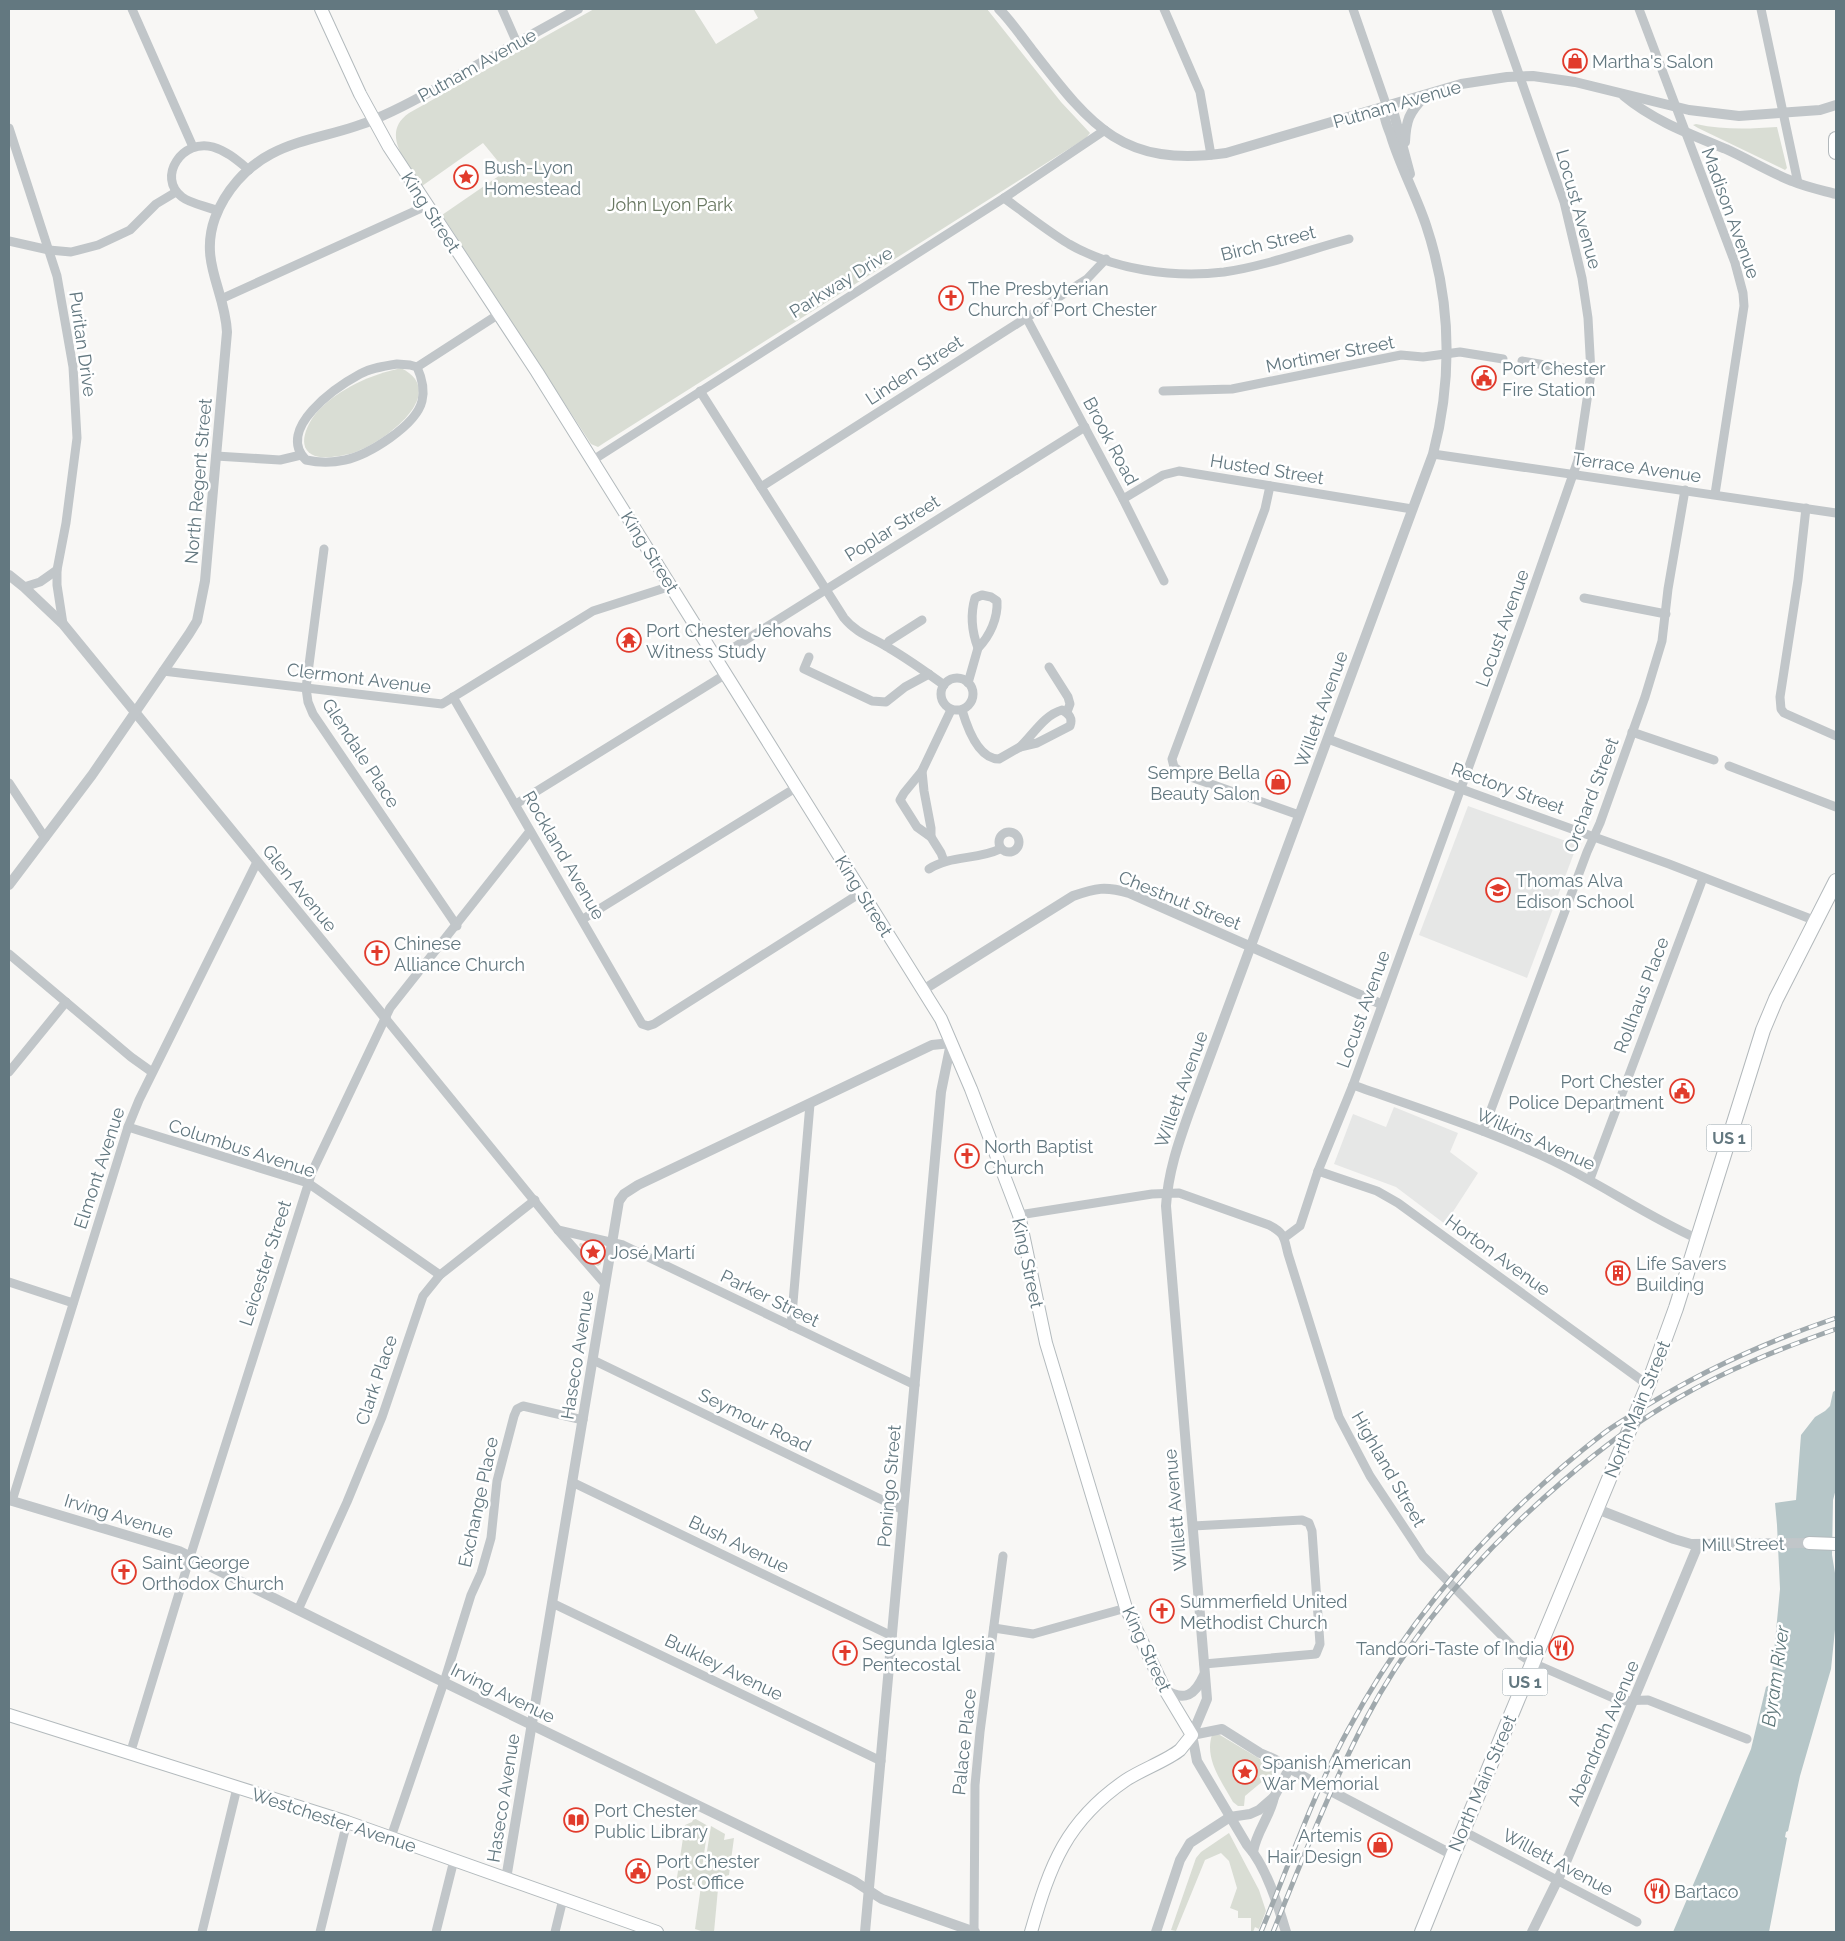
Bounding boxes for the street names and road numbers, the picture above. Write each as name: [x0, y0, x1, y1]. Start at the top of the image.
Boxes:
street label: Putnam Avenue: [414, 24, 540, 106]
street label: Putnam Avenue: [1331, 76, 1464, 132]
street label: Madison Avenue: [1698, 145, 1765, 282]
street label: Locust Avenue: [1552, 147, 1606, 272]
street label: King Street: [397, 168, 465, 256]
street label: Birch Street: [1218, 221, 1318, 265]
street label: Parkway Drive: [786, 242, 897, 322]
street label: Puritan Drive: [65, 290, 101, 398]
street label: Linden Street: [861, 331, 967, 409]
street label: Mortimer Street: [1264, 331, 1396, 377]
street label: Brook Road: [1079, 393, 1143, 489]
street label: North Regent Street: [180, 397, 216, 565]
street label: Terrace Avenue: [1571, 448, 1703, 486]
street label: Husted Street: [1209, 450, 1325, 488]
street label: Poplar Street: [841, 490, 943, 566]
street label: King Street: [617, 508, 683, 596]
street label: Locust Avenue: [1471, 566, 1533, 690]
street label: Willett Avenue: [1290, 648, 1352, 770]
street label: Clermont Avenue: [286, 659, 433, 697]
street label: Glendale Place: [318, 694, 404, 812]
street label: Orchard Street: [1559, 735, 1623, 855]
street label: Rectory Street: [1449, 758, 1567, 818]
street label: Rockland Avenue: [519, 787, 610, 923]
street label: Glen Avenue: [258, 840, 342, 936]
street label: King Street: [831, 852, 897, 940]
street label: Chestnut Street: [1116, 866, 1244, 934]
street label: Rollhaus Place: [1609, 934, 1673, 1056]
street label: Locust Avenue: [1332, 947, 1394, 1071]
street label: Willett Avenue: [1150, 1028, 1212, 1150]
street label: Wilkins Avenue: [1473, 1103, 1599, 1175]
street label: Elmont Avenue: [69, 1104, 129, 1232]
street label: Columbus Avenue: [166, 1114, 318, 1182]
road number: US 1: [1706, 1124, 1752, 1152]
street label: Leicester Street: [235, 1198, 295, 1328]
street label: Horton Avenue: [1441, 1210, 1555, 1300]
street label: King Street: [1008, 1216, 1048, 1310]
street label: Parker Street: [717, 1265, 823, 1331]
street label: Haseco Avenue: [556, 1289, 598, 1421]
street label: Clark Place: [351, 1332, 401, 1428]
street label: North Main Street: [1600, 1337, 1674, 1481]
street label: Seymour Road: [695, 1384, 815, 1456]
street label: Highland Street: [1347, 1408, 1431, 1530]
street label: Poningo Street: [873, 1424, 905, 1548]
street label: Exchange Place: [454, 1434, 502, 1569]
street label: Willett Avenue: [1159, 1448, 1191, 1572]
street label: Irving Avenue: [62, 1489, 177, 1543]
street label: Bush Avenue: [685, 1511, 793, 1578]
street label: Mill Street: [1701, 1533, 1785, 1555]
street label: King Street: [1118, 1603, 1176, 1695]
street label: Bulkley Avenue: [662, 1629, 787, 1705]
street label: Abendroth Avenue: [1563, 1657, 1643, 1809]
street label: Irving Avenue: [448, 1659, 559, 1727]
road number: US 1: [1502, 1668, 1548, 1695]
street label: Palace Place: [948, 1687, 980, 1796]
street label: North Main Street: [1444, 1712, 1520, 1854]
street label: Haseco Avenue: [482, 1732, 524, 1864]
street label: Westchester Avenue: [249, 1783, 419, 1857]
street label: Willett Avenue: [1499, 1824, 1617, 1900]

